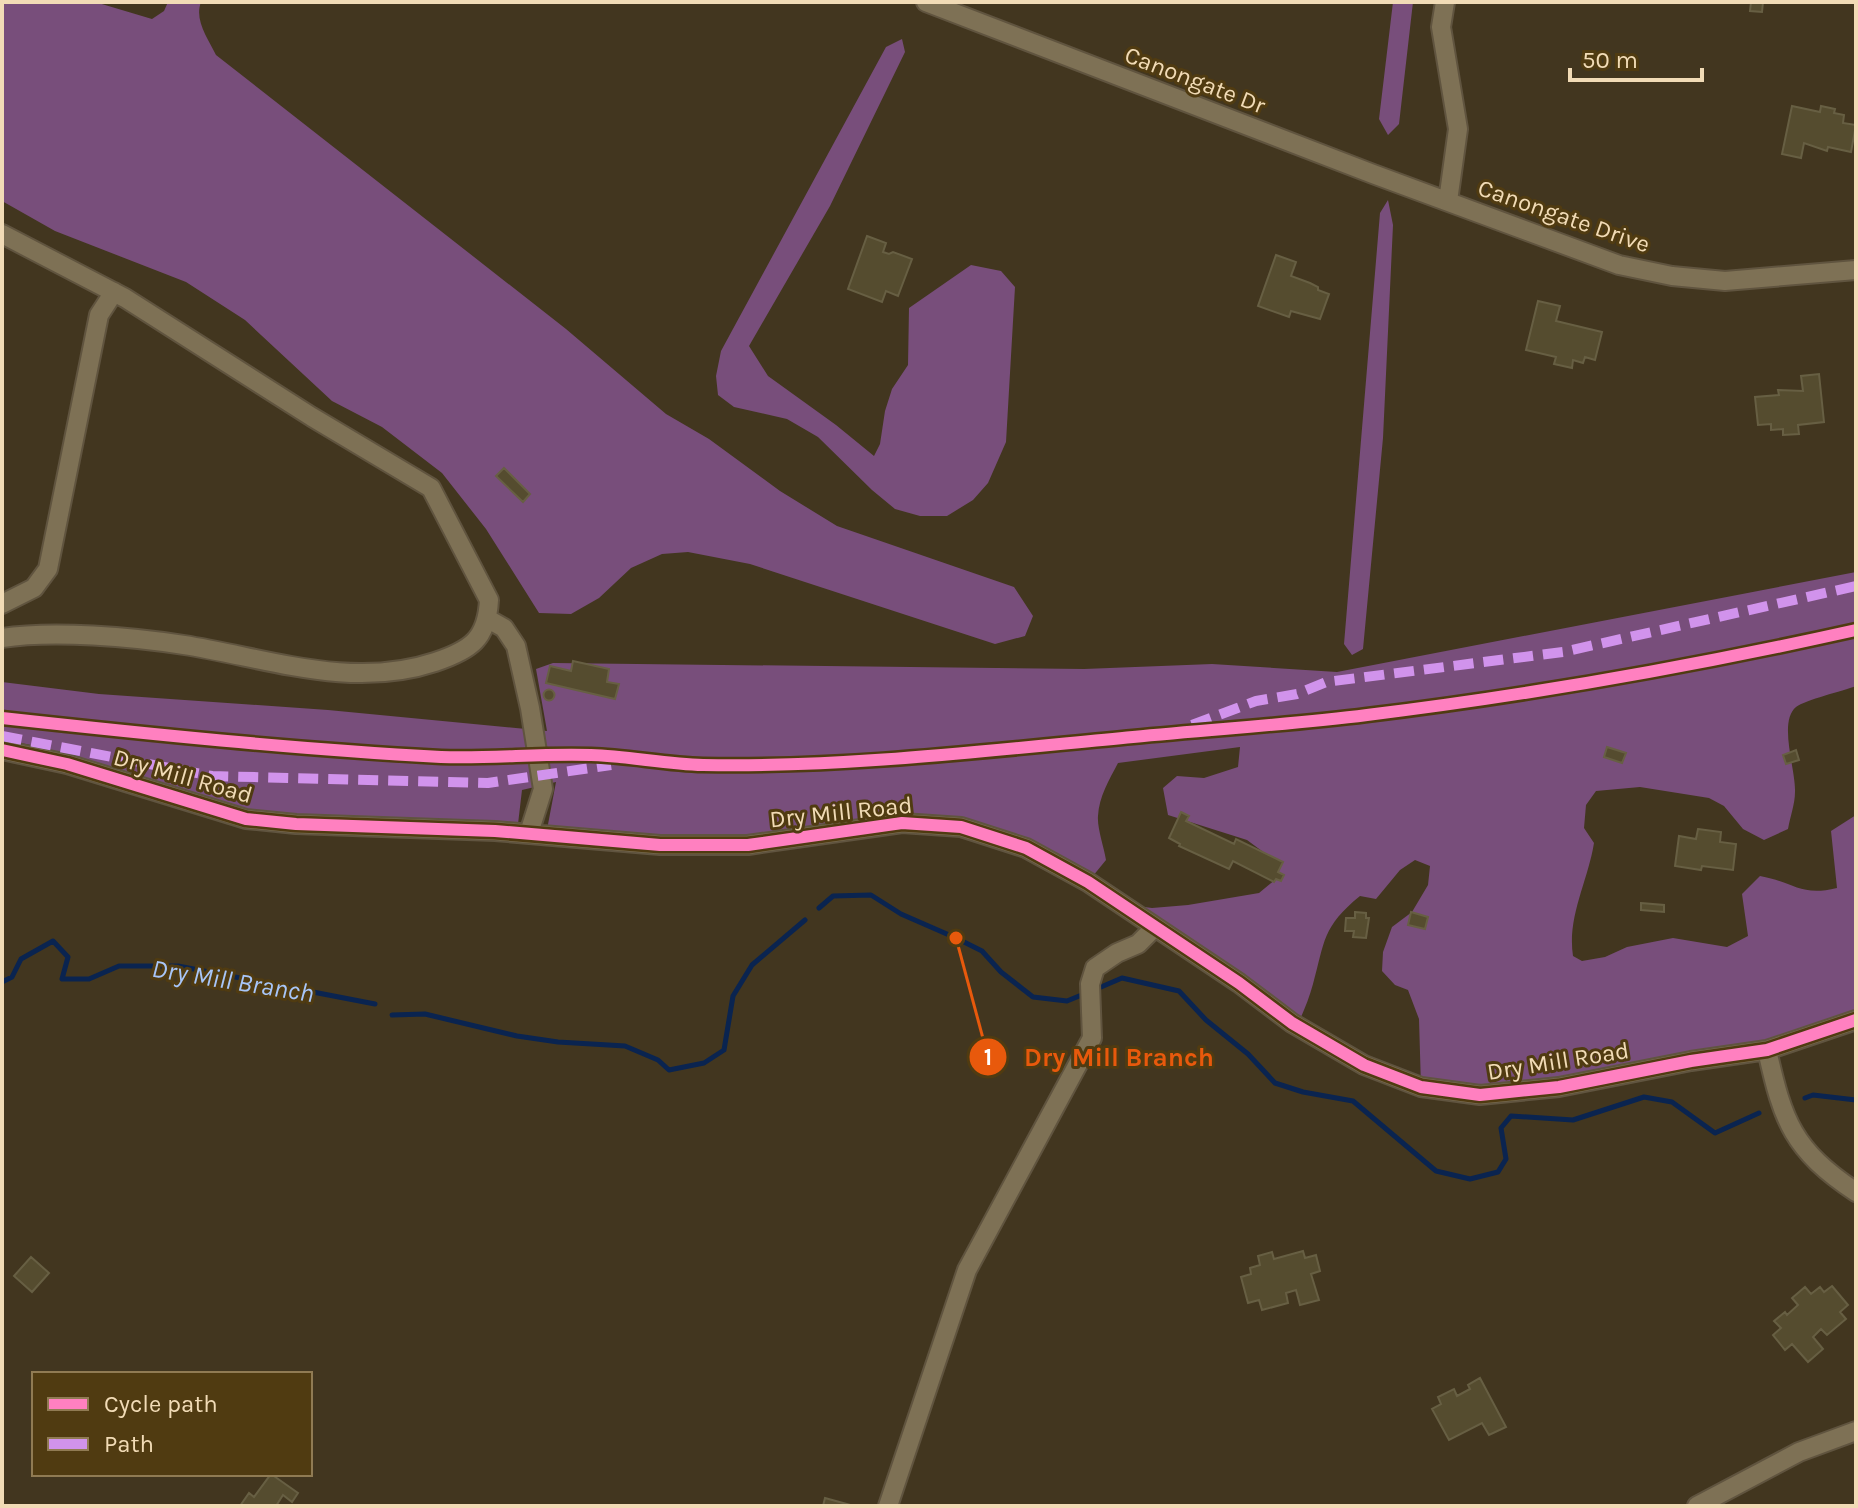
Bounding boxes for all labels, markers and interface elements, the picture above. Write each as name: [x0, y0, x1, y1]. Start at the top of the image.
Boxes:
scale bar: [1570, 32, 1702, 82]
street label: Canongate Dr: [1121, 40, 1270, 120]
text: 50 m: [1582, 46, 1638, 74]
street label: Canongate Drive: [1474, 173, 1654, 259]
street label: Dry Mill Road: [110, 743, 256, 809]
street label: Dry Mill Road: [768, 791, 914, 833]
water label: Dry Mill Branch: [150, 953, 316, 1009]
callout: Dry Mill Branch: [968, 1032, 1230, 1082]
street label: Dry Mill Road: [1485, 1036, 1631, 1086]
text: Dry Mill Branch: [1024, 1042, 1214, 1073]
text: 1: [984, 1043, 992, 1071]
legend: [32, 1372, 312, 1476]
text: Cycle path: [104, 1390, 218, 1418]
text: Path: [104, 1430, 154, 1458]

